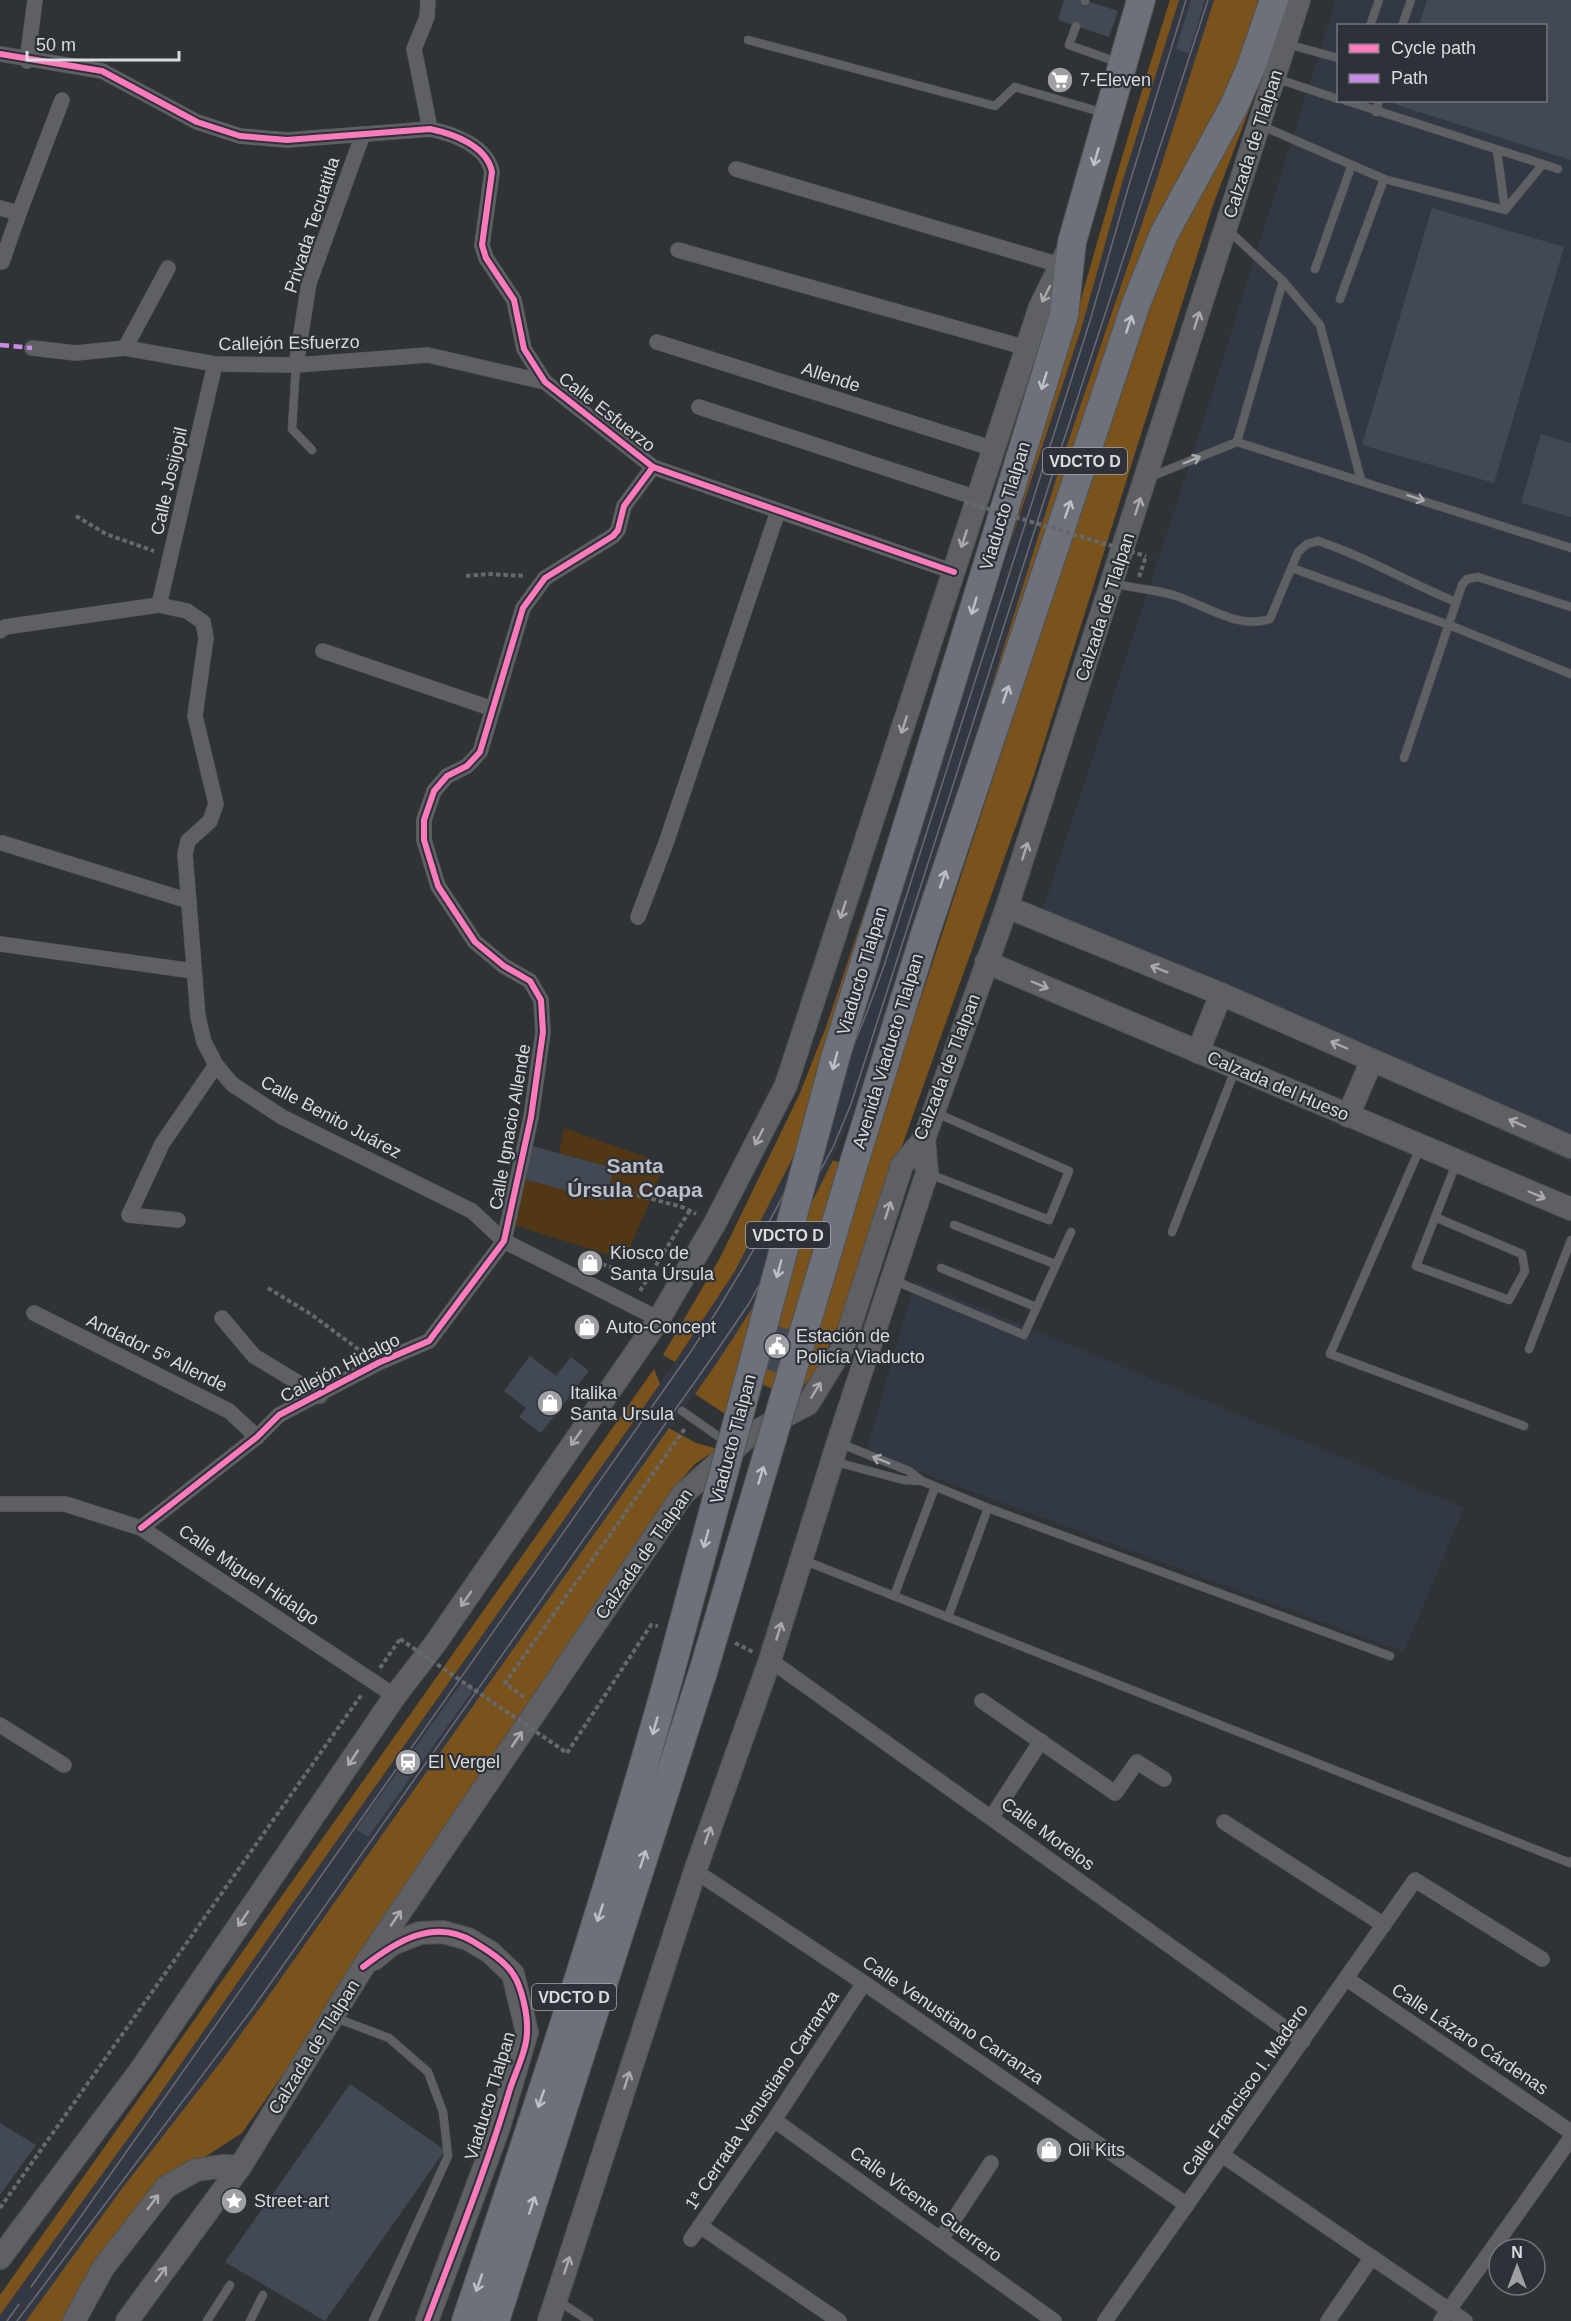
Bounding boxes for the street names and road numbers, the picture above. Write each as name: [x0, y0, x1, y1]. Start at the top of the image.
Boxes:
street label: Calzada de Tlalpan: [1220, 67, 1286, 221]
street label: Privada Tecuatitla: [281, 154, 344, 295]
street label: Callejón Esfuerzo: [218, 332, 360, 354]
street label: Allende: [799, 358, 863, 396]
street label: Calle Esfuerzo: [555, 368, 659, 456]
street label: Calle Josijopil: [147, 425, 191, 537]
street label: Viaducto Tlalpan: [976, 439, 1034, 573]
road number: VDCTO D: [1043, 448, 1127, 474]
street label: Calzada de Tlalpan: [1072, 530, 1138, 684]
street label: Viaducto Tlalpan: [833, 904, 891, 1038]
street label: Avenida Viaducto Tlalpan: [849, 951, 927, 1151]
street label: Calzada de Tlalpan: [910, 991, 984, 1143]
street label: Calle Ignacio Allende: [486, 1042, 534, 1212]
street label: Calzada del Hueso: [1204, 1047, 1352, 1125]
street label: Calle Benito Juárez: [257, 1072, 405, 1162]
road number: VDCTO D: [746, 1222, 830, 1248]
street label: Andador 5º Allende: [84, 1310, 230, 1396]
street label: Callejón Hidalgo: [277, 1329, 403, 1407]
street label: Viaducto Tlalpan: [706, 1372, 760, 1506]
street label: Calzada de Tlalpan: [591, 1485, 697, 1623]
street label: Calle Miguel Hidalgo: [175, 1521, 323, 1629]
street label: Calle Morelos: [998, 1794, 1098, 1874]
street label: Calle Venustiano Carranza: [859, 1952, 1048, 2089]
street label: Calzada de Tlalpan: [265, 1976, 363, 2118]
street label: Calle Lázaro Cárdenas: [1388, 1979, 1552, 2099]
road number: VDCTO D: [532, 1984, 616, 2010]
street label: 1ª Cerrada Venustiano Carranza: [681, 1986, 843, 2213]
street label: Calle Francisco I. Madero: [1178, 2000, 1312, 2180]
street label: Viaducto Tlalpan: [461, 2029, 519, 2163]
street label: Calle Vicente Guerrero: [846, 2142, 1006, 2266]

